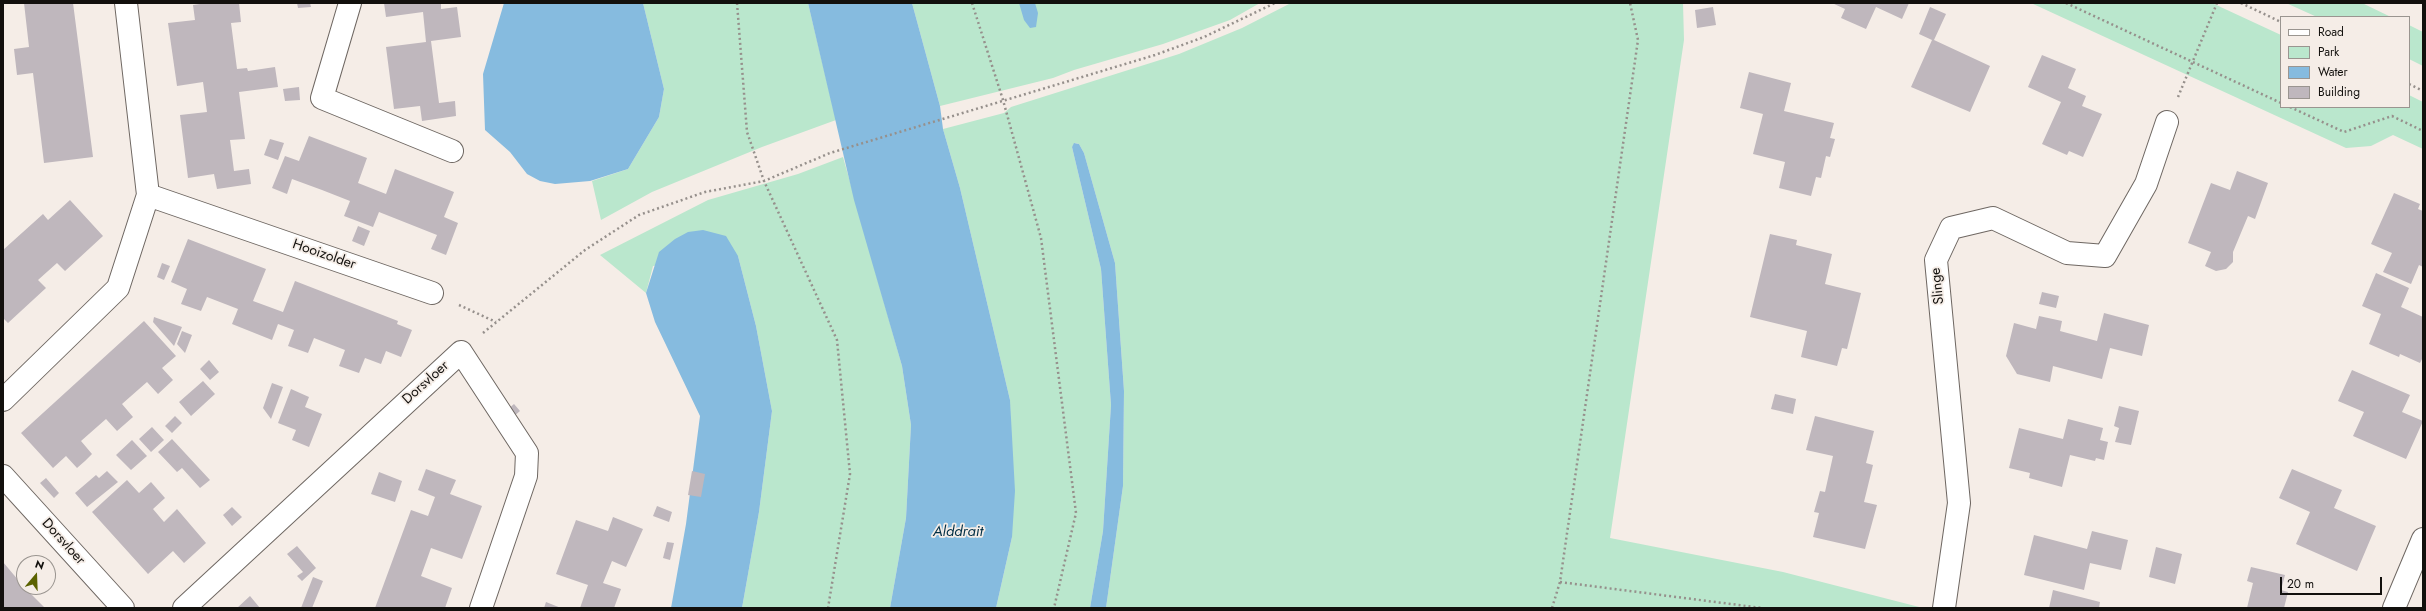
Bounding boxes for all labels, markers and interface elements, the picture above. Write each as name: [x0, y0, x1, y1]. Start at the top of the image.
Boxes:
legend: [2280, 16, 2410, 108]
text: Road: [2318, 23, 2344, 41]
text: Park: [2318, 43, 2339, 61]
text: Water: [2318, 63, 2348, 81]
text: Building: [2318, 83, 2360, 101]
street label: Hooizolder: [290, 236, 358, 274]
street label: Slinge: [1928, 267, 1948, 305]
street label: Dorsvloer: [399, 358, 453, 408]
street label: Dorsvloer: [38, 515, 88, 569]
water label: Alddrait: [933, 523, 983, 541]
north arrow: [16, 555, 56, 595]
text: N: [33, 556, 46, 574]
scale bar: [2282, 569, 2384, 595]
text: 20 m: [2287, 575, 2314, 593]

